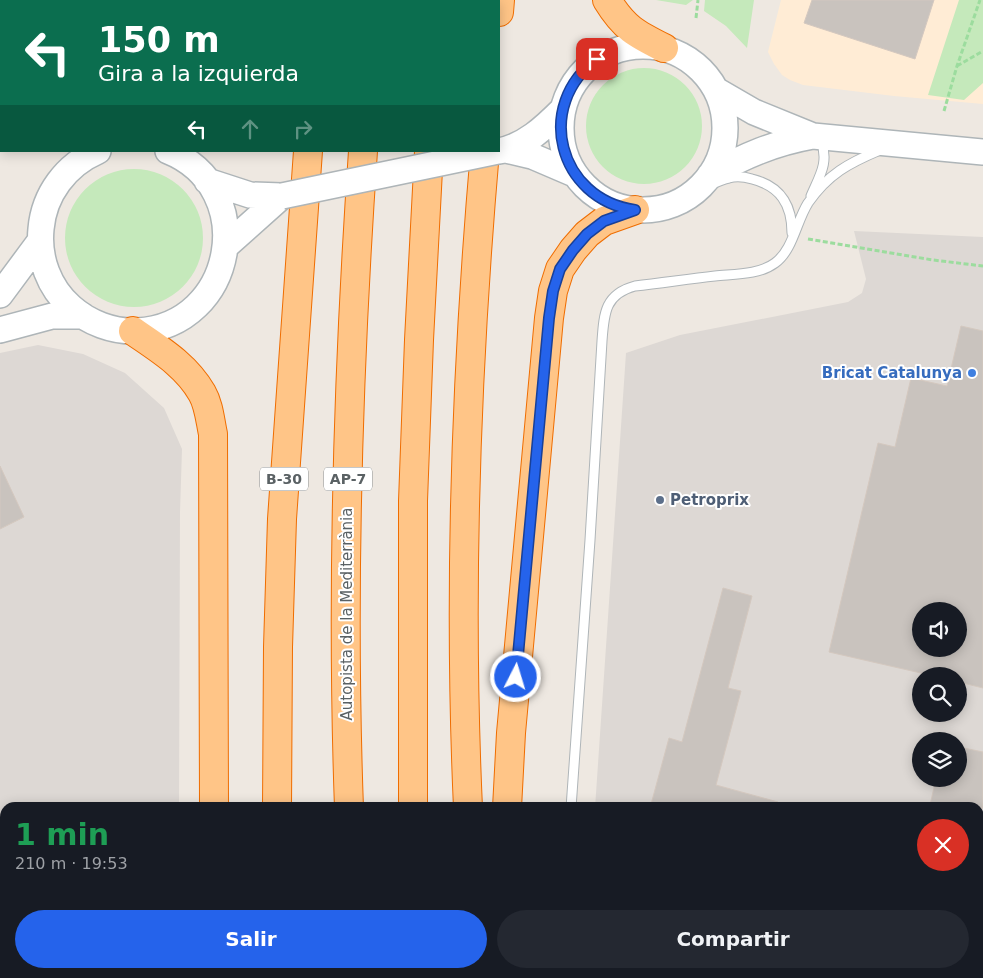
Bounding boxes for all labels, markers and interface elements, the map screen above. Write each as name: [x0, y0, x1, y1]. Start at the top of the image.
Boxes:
icon: left: [15, 20, 80, 85]
text: 150 m: [98, 20, 220, 60]
pin: [576, 38, 618, 80]
icon: arrive: [583, 45, 611, 73]
text: Gira a la izquierda: [98, 61, 299, 86]
icon: left: [183, 115, 211, 143]
icon: ahead: [236, 115, 264, 143]
icon: right: [289, 115, 317, 143]
place label: Bricat Catalunya: [822, 364, 962, 382]
marker: Bricat Catalunya: [966, 367, 978, 379]
road number: B-30: [260, 468, 308, 490]
road number: AP-7: [324, 468, 372, 490]
place label: Petroprix: [670, 491, 749, 509]
marker: Petroprix: [654, 494, 666, 506]
street label: Autopista de la Mediterrània: [338, 508, 356, 720]
map controls: [912, 602, 967, 787]
button: sound: [912, 602, 967, 657]
position arrow: [489, 650, 541, 702]
button: search: [912, 667, 967, 722]
button: layers: [912, 732, 967, 787]
text: 1 min: [15, 817, 109, 852]
button: close: [917, 819, 969, 871]
text: 210 m · 19:53: [15, 854, 128, 873]
button: Salir: [15, 910, 487, 968]
button: Compartir: [497, 910, 969, 968]

